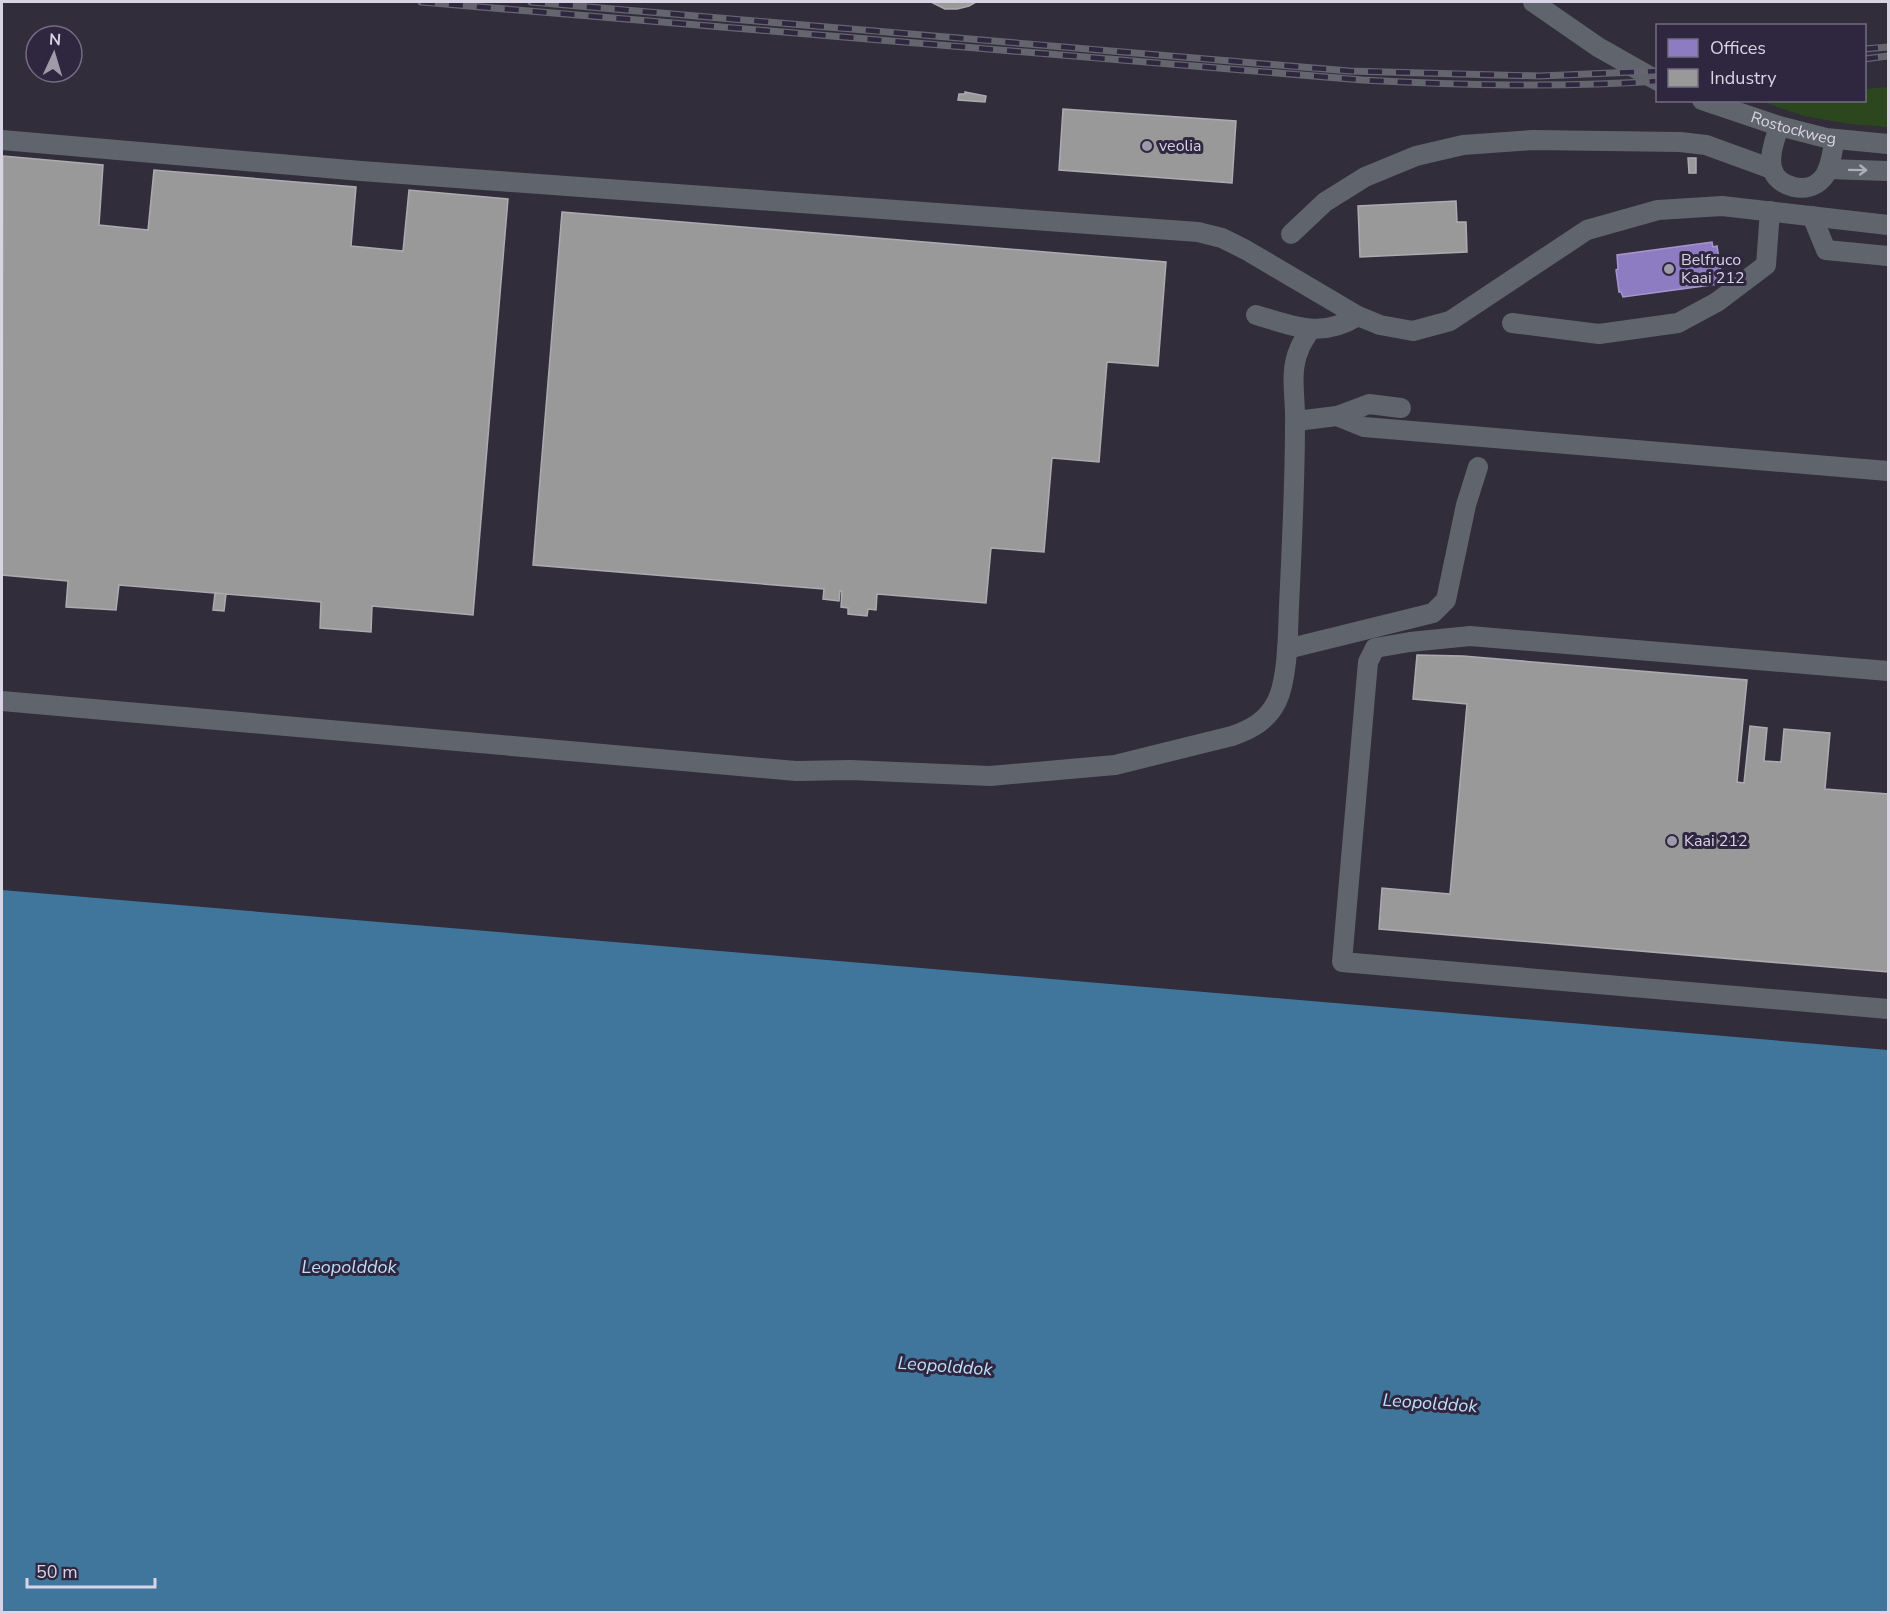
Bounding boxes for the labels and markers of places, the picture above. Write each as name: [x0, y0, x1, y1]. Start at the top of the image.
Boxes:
place label: veolia: [1159, 135, 1201, 157]
marker: veolia: [1140, 139, 1154, 153]
place label: Belfruco Kaai 212: [1681, 249, 1745, 289]
marker: Belfruco Kaai 212: [1662, 262, 1676, 276]
place label: Kaai 212: [1684, 830, 1748, 852]
marker: Kaai 212: [1665, 834, 1679, 848]

